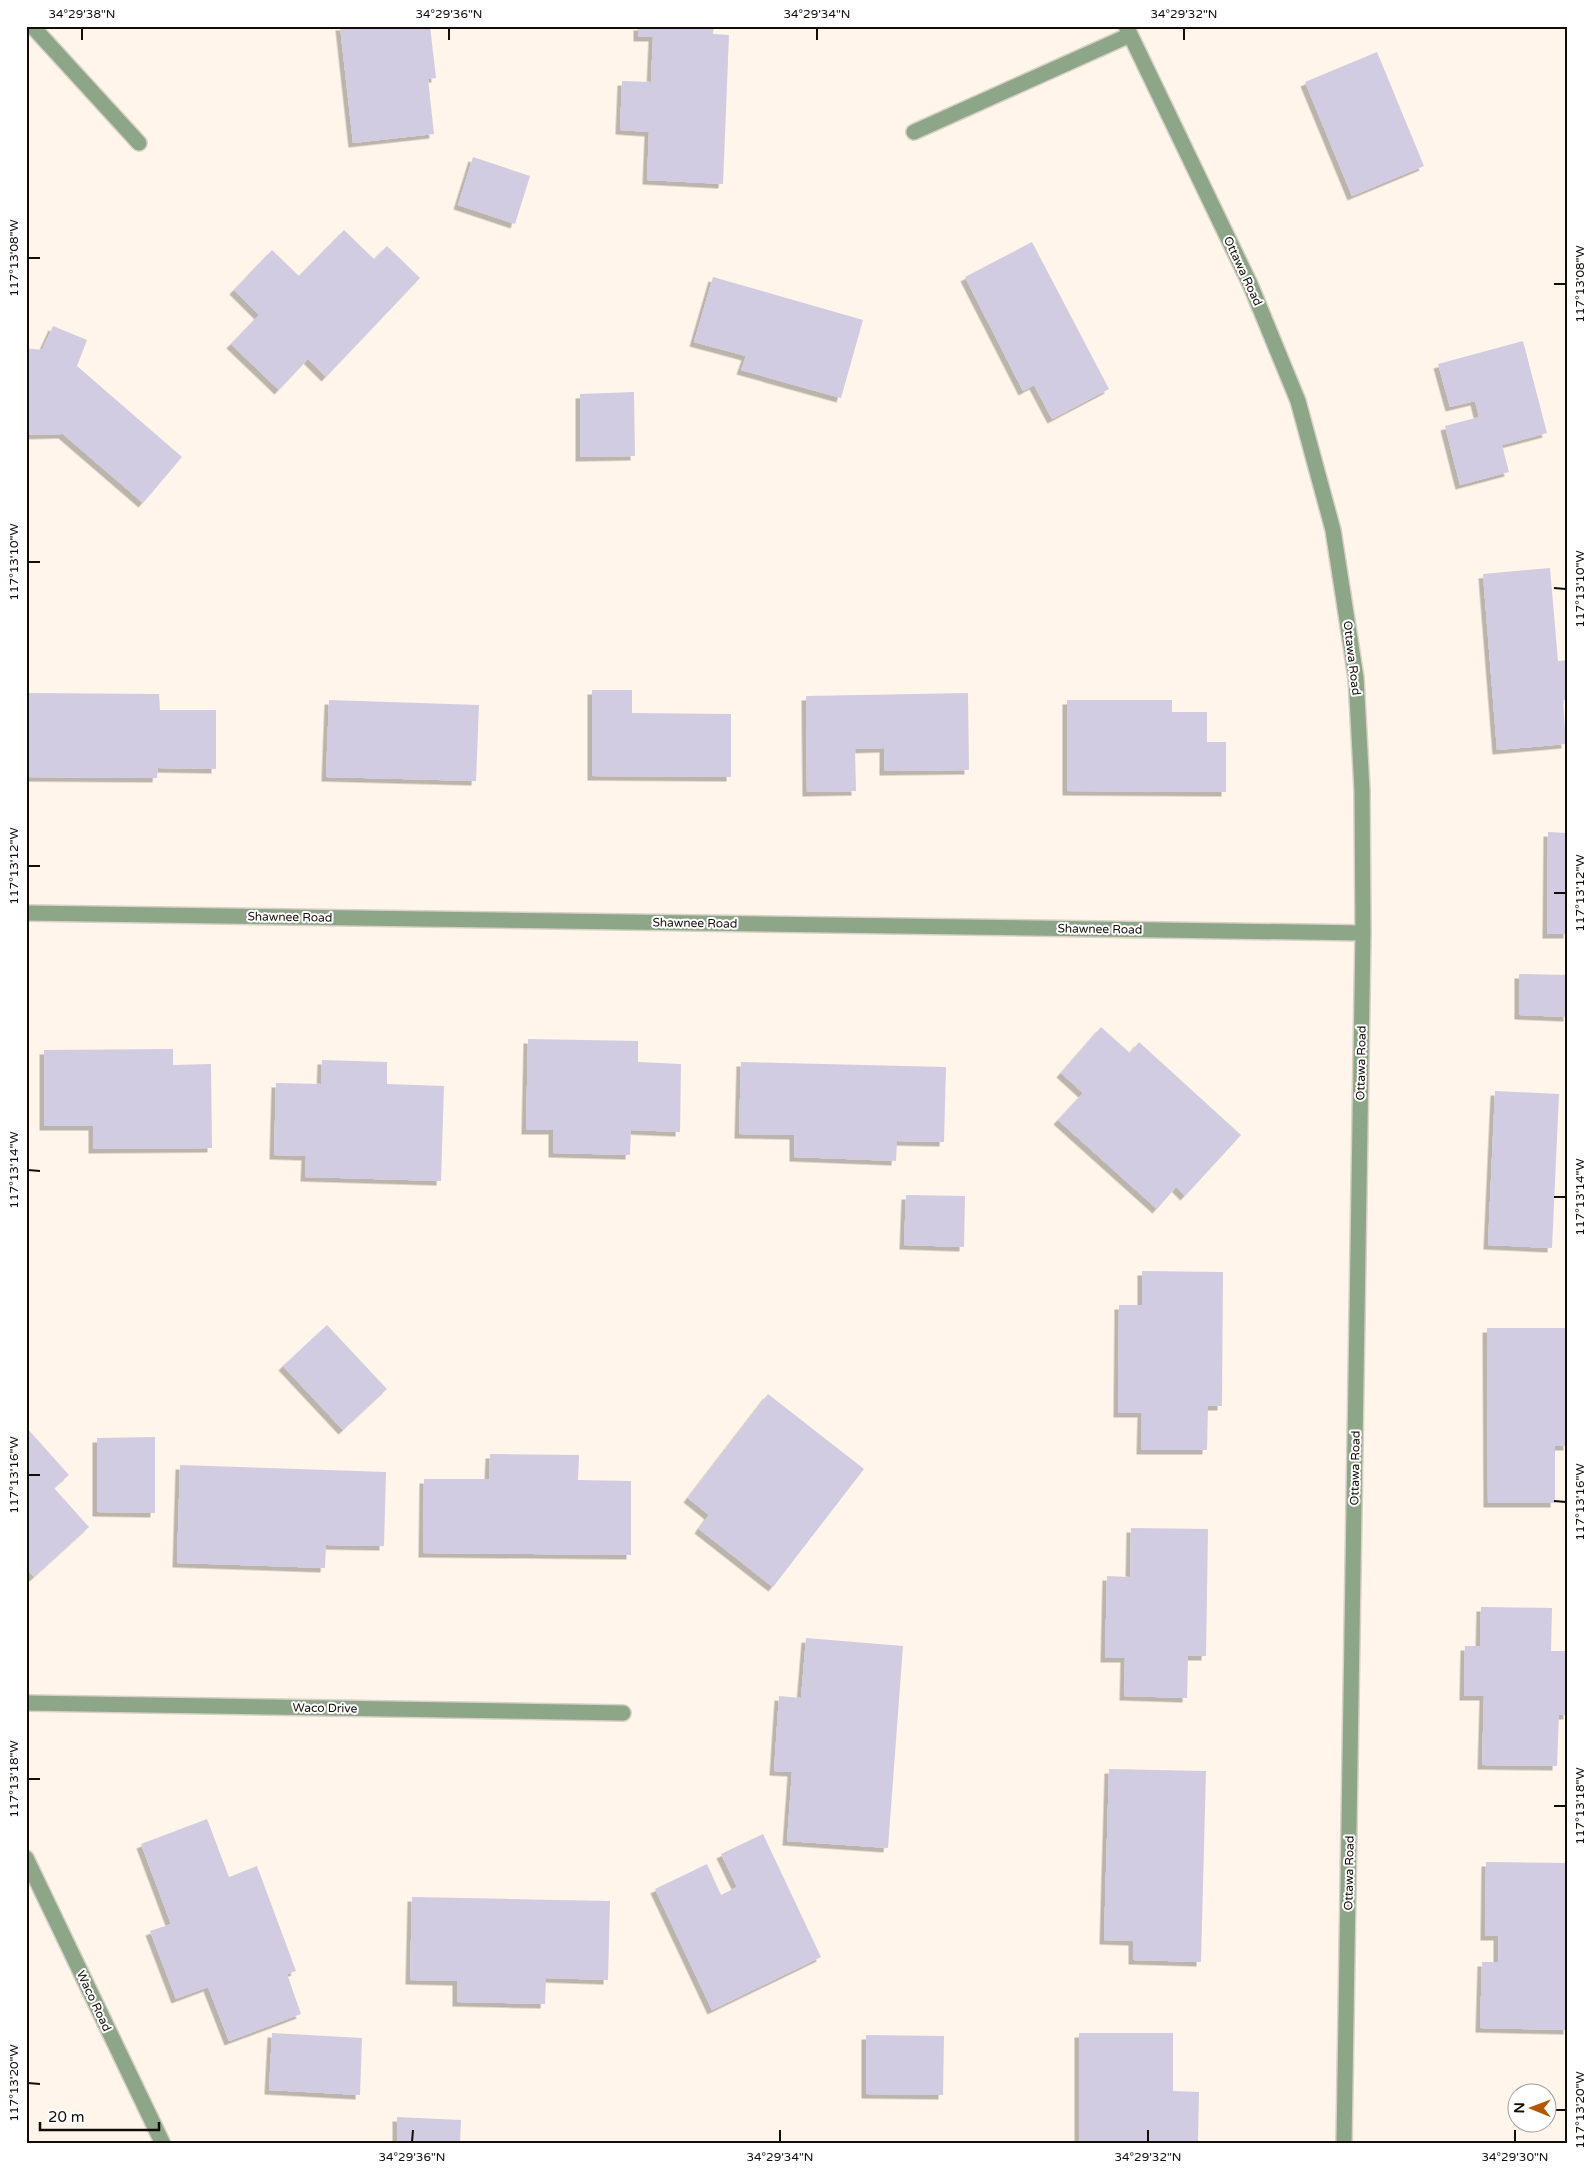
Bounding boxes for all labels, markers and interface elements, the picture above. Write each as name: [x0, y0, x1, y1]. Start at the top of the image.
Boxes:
text: 34°29'38"N: [49, 7, 116, 21]
text: 34°29'36"N: [416, 7, 483, 21]
text: 34°29'34"N: [784, 7, 851, 21]
text: 34°29'32"N: [1151, 7, 1218, 21]
text: 117°13'08"W: [7, 219, 21, 297]
street label: Ottawa Road: [1221, 234, 1265, 308]
text: 117°13'08"W: [1573, 245, 1587, 323]
text: 117°13'10"W: [7, 523, 21, 601]
text: 117°13'10"W: [1573, 550, 1587, 628]
street label: Ottawa Road: [1340, 620, 1364, 696]
text: 117°13'12"W: [7, 827, 21, 905]
text: 117°13'12"W: [1573, 854, 1587, 932]
street label: Shawnee Road: [247, 909, 333, 925]
street label: Shawnee Road: [652, 915, 738, 931]
street label: Shawnee Road: [1057, 921, 1143, 937]
street label: Ottawa Road: [1353, 1025, 1369, 1101]
text: 117°13'14"W: [7, 1131, 21, 1209]
text: 117°13'14"W: [1573, 1158, 1587, 1236]
street label: Ottawa Road: [1347, 1430, 1363, 1506]
text: 117°13'16"W: [7, 1436, 21, 1514]
text: 117°13'16"W: [1573, 1463, 1587, 1541]
street label: Waco Drive: [293, 1700, 358, 1716]
text: 117°13'18"W: [7, 1740, 21, 1818]
text: 117°13'18"W: [1573, 1767, 1587, 1845]
street label: Ottawa Road: [1341, 1835, 1357, 1911]
street label: Waco Road: [74, 1968, 114, 2034]
text: 117°13'20"W: [7, 2044, 21, 2122]
text: 117°13'20"W: [1573, 2071, 1587, 2149]
north arrow: [1506, 2082, 1556, 2132]
scale bar: [40, 2100, 159, 2132]
text: N: [1511, 2102, 1528, 2114]
text: 20 m: [48, 2108, 85, 2126]
text: 34°29'36"N: [379, 2150, 446, 2164]
text: 34°29'34"N: [747, 2150, 814, 2164]
text: 34°29'32"N: [1115, 2150, 1182, 2164]
text: 34°29'30"N: [1482, 2150, 1549, 2164]

